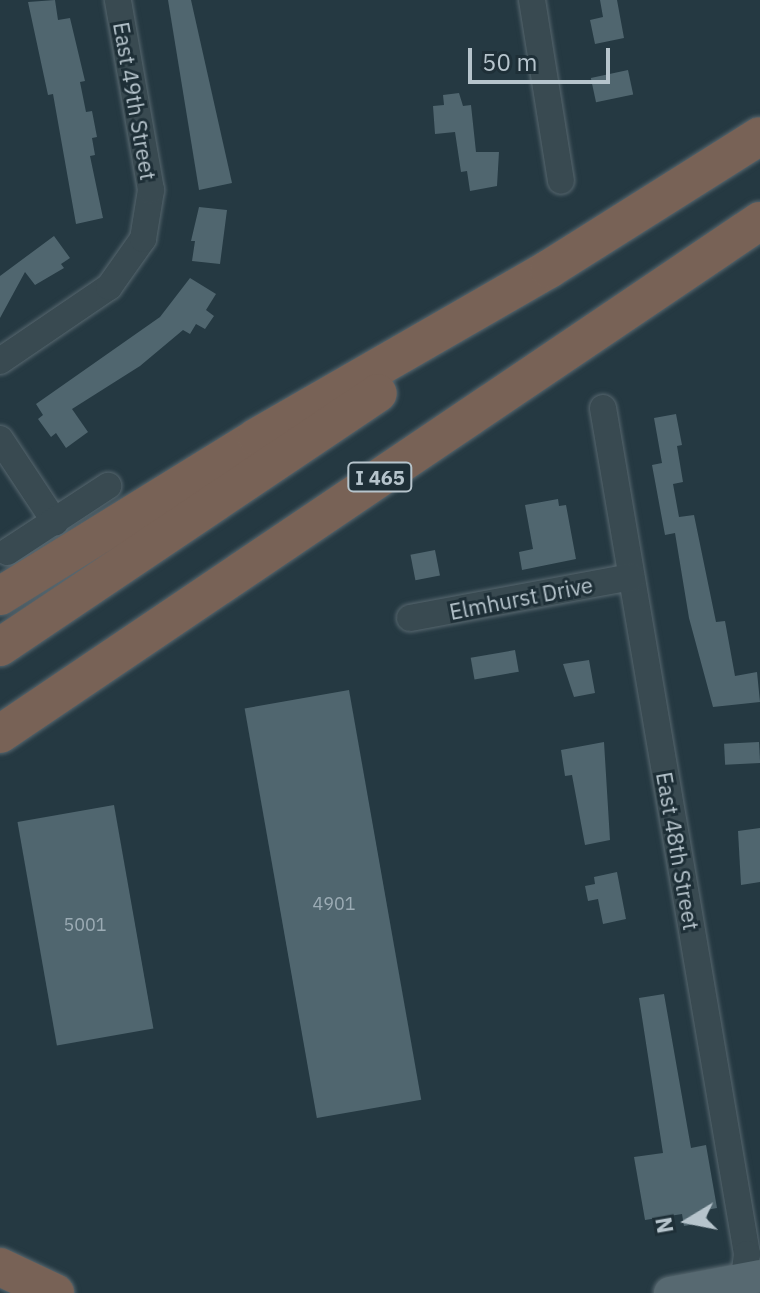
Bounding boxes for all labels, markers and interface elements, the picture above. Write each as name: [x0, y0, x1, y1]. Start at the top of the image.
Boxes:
street label: East 49th Street: [108, 20, 162, 182]
scale bar: [472, 32, 614, 82]
text: 50 m: [482, 46, 537, 78]
road number: I 465: [346, 461, 414, 493]
street label: Elmhurst Drive: [447, 571, 595, 625]
street label: East 48th Street: [651, 770, 705, 932]
house number: 4901: [312, 893, 356, 915]
house number: 5001: [63, 914, 107, 936]
north arrow: [648, 1181, 728, 1261]
text: N: [648, 1215, 680, 1236]

